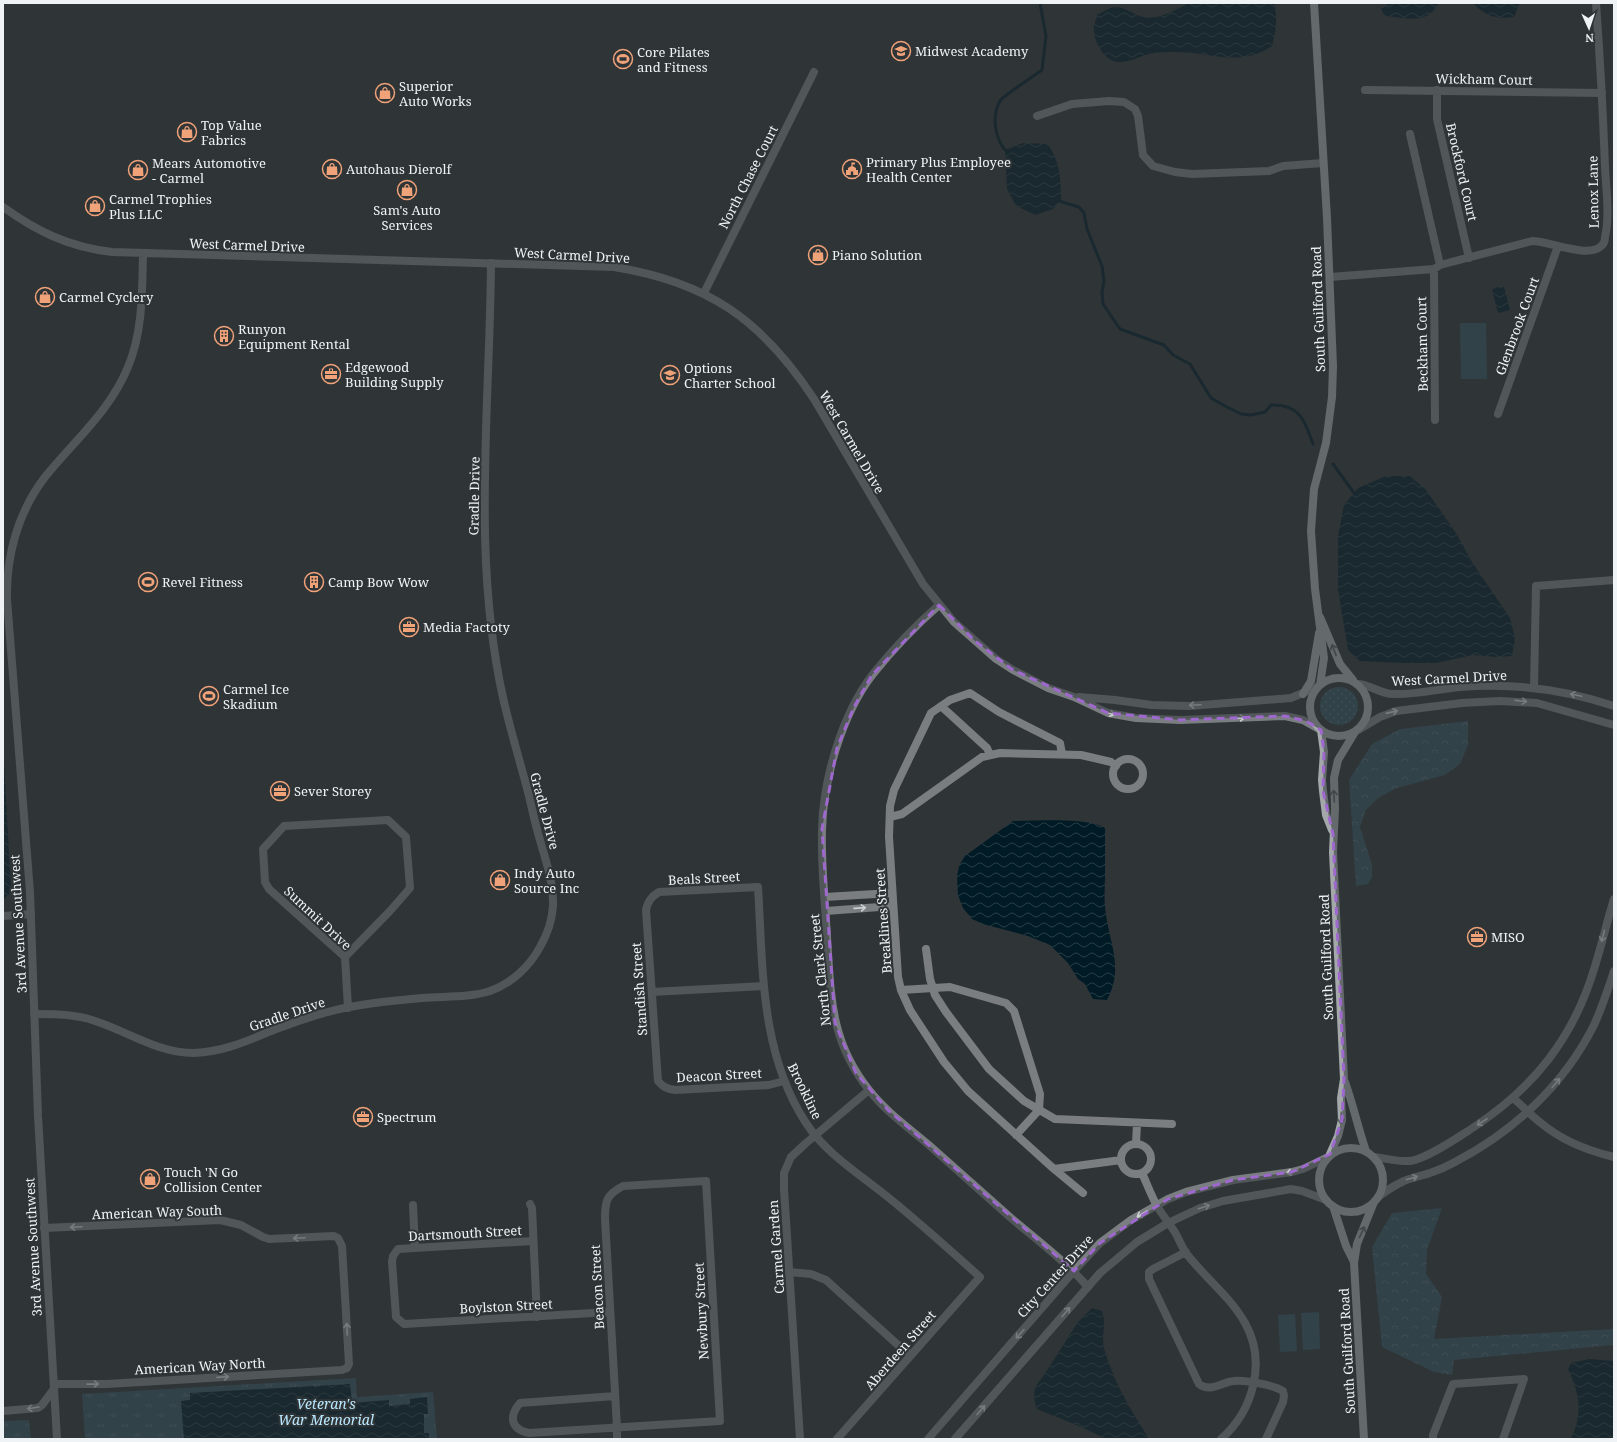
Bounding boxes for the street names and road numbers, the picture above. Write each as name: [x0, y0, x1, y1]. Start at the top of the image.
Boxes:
street label: Wickham Court: [1435, 69, 1533, 89]
street label: Brockford Court: [1442, 121, 1482, 223]
street label: North Chase Court: [714, 122, 782, 232]
street label: Lenox Lane: [1583, 156, 1603, 228]
street label: West Carmel Drive: [189, 234, 305, 256]
street label: West Carmel Drive: [514, 243, 630, 267]
street label: South Guilford Road: [1307, 246, 1329, 372]
street label: Glenbrook Court: [1491, 274, 1543, 378]
street label: Beckham Court: [1412, 296, 1432, 392]
street label: West Carmel Drive: [815, 387, 889, 497]
street label: Gradle Drive: [464, 456, 484, 536]
street label: West Carmel Drive: [1391, 666, 1507, 690]
street label: Gradle Drive: [526, 771, 564, 852]
street label: 3rd Avenue Southwest: [5, 854, 31, 994]
street label: Beals Street: [667, 867, 741, 889]
street label: Breaklines Street: [870, 867, 896, 974]
street label: Summit Drive: [280, 882, 356, 954]
street label: South Guilford Road: [1315, 894, 1337, 1020]
street label: North Clark Street: [805, 913, 835, 1027]
street label: Standish Street: [627, 941, 651, 1036]
street label: Gradle Drive: [247, 993, 327, 1035]
street label: Brookline: [784, 1060, 826, 1122]
street label: Deacon Street: [676, 1064, 763, 1086]
street label: 3rd Avenue Southwest: [20, 1177, 46, 1317]
street label: Carmel Garden: [764, 1199, 788, 1295]
street label: American Way South: [92, 1201, 222, 1223]
street label: Dartsmouth Street: [408, 1221, 523, 1245]
street label: City Center Drive: [1013, 1231, 1097, 1321]
street label: Beacon Street: [586, 1244, 608, 1330]
street label: Newbury Street: [689, 1261, 713, 1360]
street label: South Guilford Road: [1335, 1288, 1359, 1414]
street label: Boylston Street: [459, 1295, 553, 1317]
street label: Aberdeen Street: [860, 1306, 940, 1394]
street label: American Way North: [134, 1354, 266, 1378]

